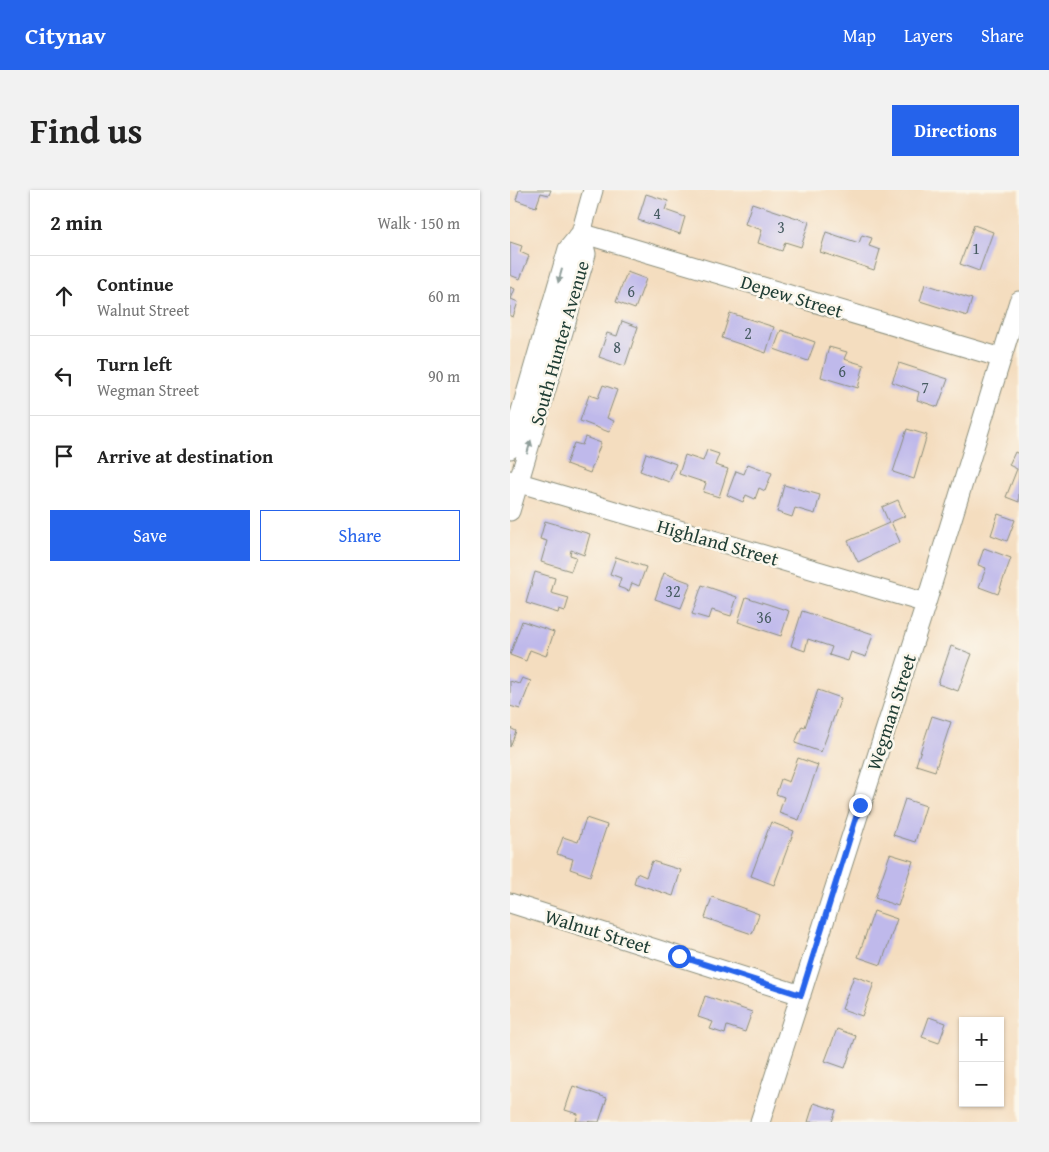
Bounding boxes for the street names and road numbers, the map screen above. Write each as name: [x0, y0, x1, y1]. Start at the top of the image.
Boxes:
street label: South Hunter Avenue: [522, 257, 596, 429]
street label: Depew Street: [738, 267, 847, 325]
street label: Highland Street: [654, 511, 782, 573]
street label: Wegman Street: [859, 650, 923, 774]
street label: Walnut Street: [541, 902, 655, 960]

